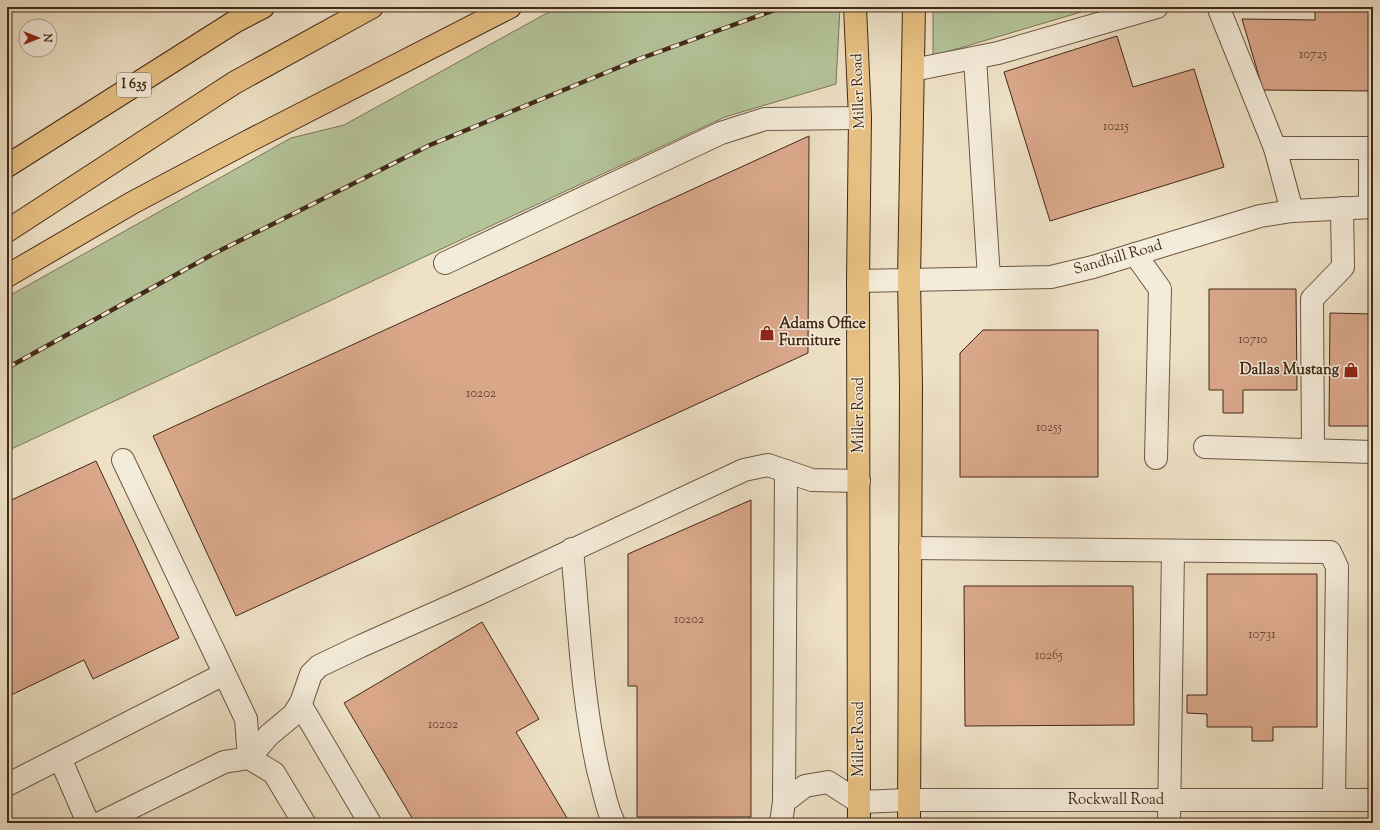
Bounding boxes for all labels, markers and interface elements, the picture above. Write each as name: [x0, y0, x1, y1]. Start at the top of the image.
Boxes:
north arrow: [18, 18, 58, 58]
text: N: [39, 33, 55, 43]
house number: 10725: [1299, 46, 1328, 64]
street label: Miller Road: [847, 52, 871, 129]
road number: I 635: [117, 73, 151, 97]
house number: 10215: [1103, 118, 1130, 136]
street label: Sandhill Road: [1071, 235, 1165, 281]
place label: Adams Office Furniture: [779, 314, 866, 352]
shop icon: Adams Office Furniture: [758, 324, 776, 342]
house number: 10710: [1239, 331, 1268, 349]
place label: Dallas Mustang: [1240, 360, 1340, 381]
shop icon: Dallas Mustang: [1342, 361, 1360, 379]
street label: Miller Road: [849, 377, 870, 453]
house number: 10202: [466, 385, 496, 403]
house number: 10255: [1036, 419, 1063, 437]
house number: 10202: [674, 611, 704, 629]
house number: 10731: [1248, 626, 1276, 644]
house number: 10265: [1035, 647, 1064, 665]
street label: Miller Road: [849, 701, 870, 777]
house number: 10202: [428, 716, 458, 734]
street label: Rockwall Road: [1068, 790, 1165, 811]

